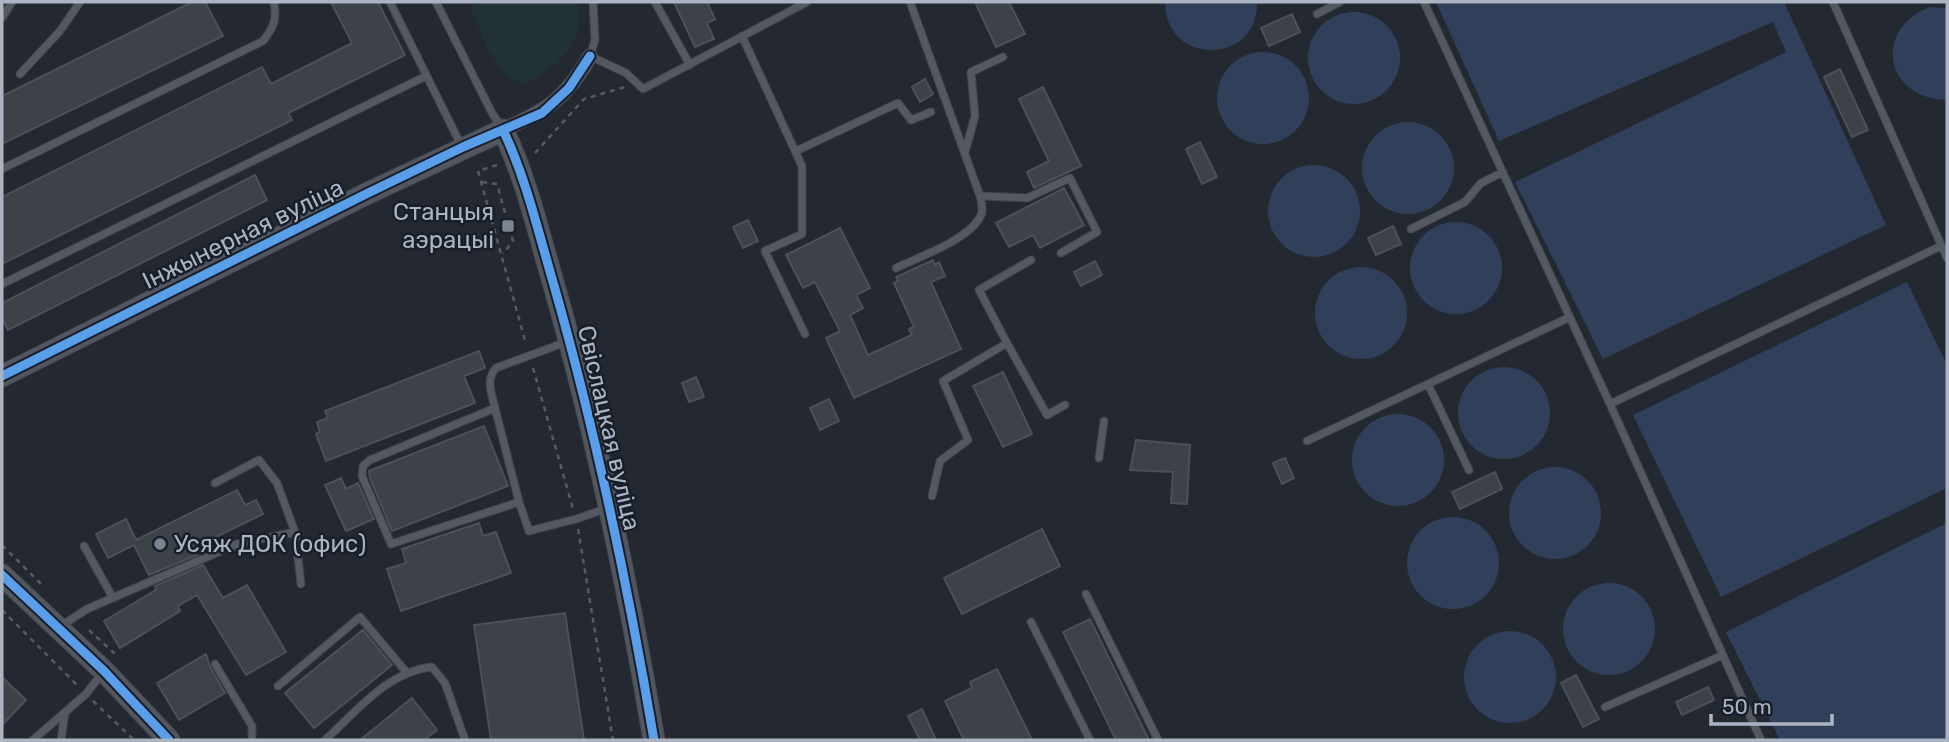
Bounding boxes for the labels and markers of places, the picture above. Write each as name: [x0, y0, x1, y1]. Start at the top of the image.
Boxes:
place label: Станцыя аэрацыі: [393, 198, 494, 254]
marker: Станцыя аэрацыі: [500, 218, 516, 234]
place label: Усяж ДОК (офис): [174, 530, 366, 558]
marker: Усяж ДОК (офис): [152, 536, 168, 552]

